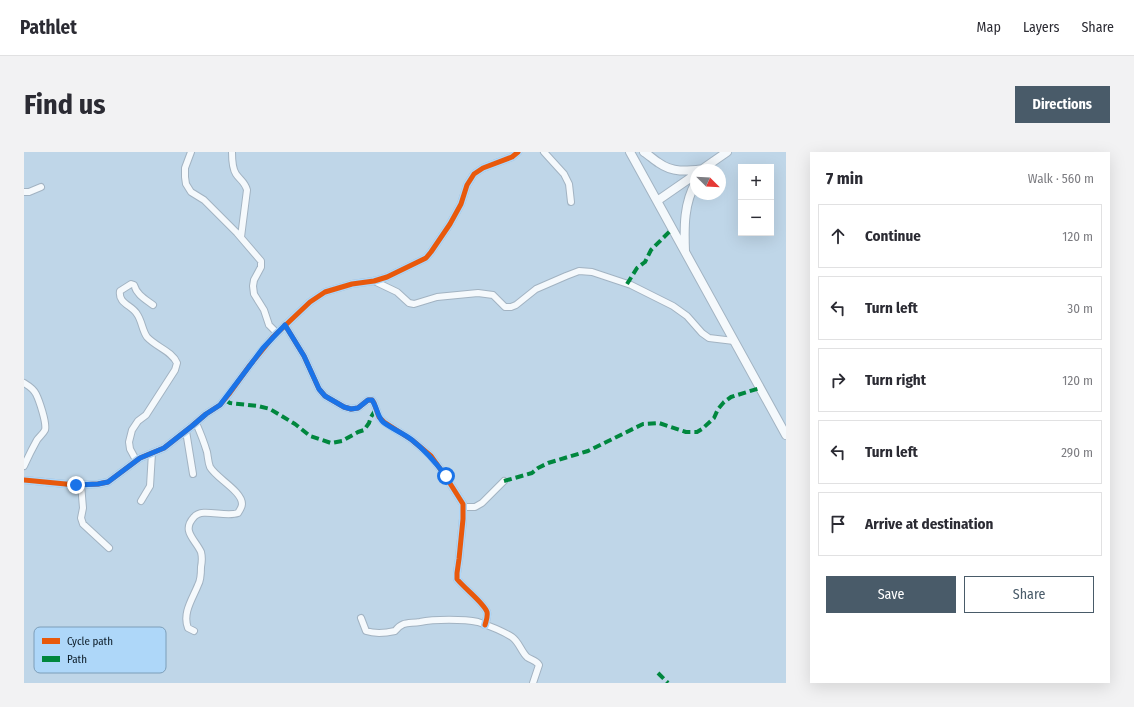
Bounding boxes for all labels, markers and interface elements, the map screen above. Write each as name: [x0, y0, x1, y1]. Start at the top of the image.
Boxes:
text: Pathlet: [20, 16, 77, 39]
text: Map: [977, 19, 1001, 36]
text: Layers: [1023, 19, 1059, 36]
text: Share: [1081, 19, 1114, 36]
button: Directions: [1015, 86, 1110, 123]
text: Find us: [24, 88, 106, 121]
north arrow: [690, 164, 726, 200]
map controls: [738, 164, 774, 236]
button: +: [738, 164, 774, 200]
text: 7 min: [826, 168, 863, 189]
text: Walk · 560 m: [1028, 171, 1094, 186]
button: −: [738, 200, 774, 236]
icon: ahead: [827, 225, 849, 247]
text: Continue: [865, 227, 921, 245]
text: 120 m: [1062, 229, 1093, 244]
icon: left: [827, 297, 849, 319]
text: Turn left: [865, 299, 918, 317]
text: 30 m: [1067, 301, 1093, 316]
icon: right: [827, 369, 849, 391]
text: Turn right: [865, 371, 926, 389]
text: 120 m: [1062, 373, 1093, 388]
icon: left: [827, 441, 849, 463]
text: Turn left: [865, 443, 918, 461]
text: 290 m: [1061, 445, 1093, 460]
route start: [437, 467, 455, 485]
route end: [67, 476, 85, 494]
icon: arrive: [827, 513, 849, 535]
text: Arrive at destination: [865, 515, 993, 533]
button: Save: [826, 576, 956, 613]
button: Share: [964, 576, 1094, 613]
legend: [34, 627, 166, 673]
text: Cycle path: [67, 635, 113, 648]
text: Path: [67, 653, 87, 666]

